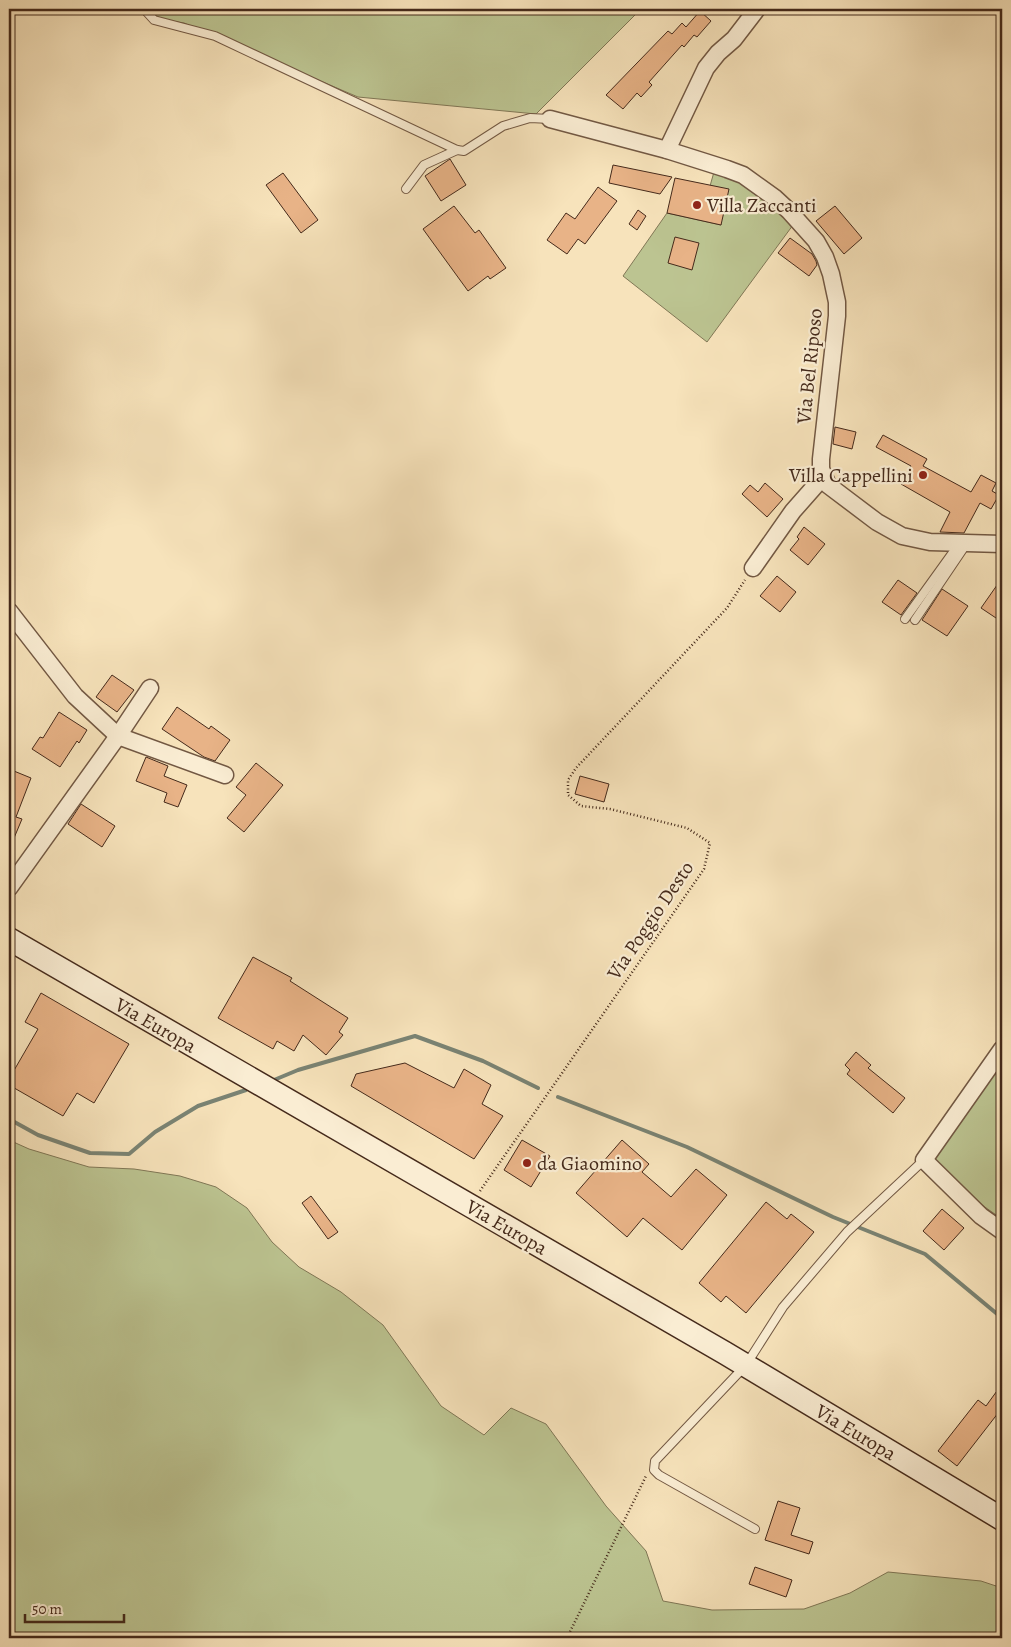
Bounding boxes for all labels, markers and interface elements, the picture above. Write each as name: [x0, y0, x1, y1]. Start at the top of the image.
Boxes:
place label: Villa Zaccanti: [706, 192, 817, 219]
marker: Villa Zaccanti: [691, 199, 703, 211]
street label: Via Bel Riposo: [790, 307, 829, 426]
place label: Villa Cappellini: [788, 462, 913, 489]
marker: Villa Cappellini: [917, 469, 929, 481]
street label: Via Poggio Desto: [600, 856, 700, 986]
street label: Via Europa: [109, 991, 202, 1060]
place label: da Giaomino: [537, 1150, 642, 1177]
marker: da Giaomino: [521, 1157, 533, 1169]
street label: Via Europa: [460, 1193, 553, 1262]
street label: Via Europa: [809, 1397, 902, 1467]
scale bar: [25, 1592, 124, 1624]
text: 50 m: [32, 1599, 62, 1619]

